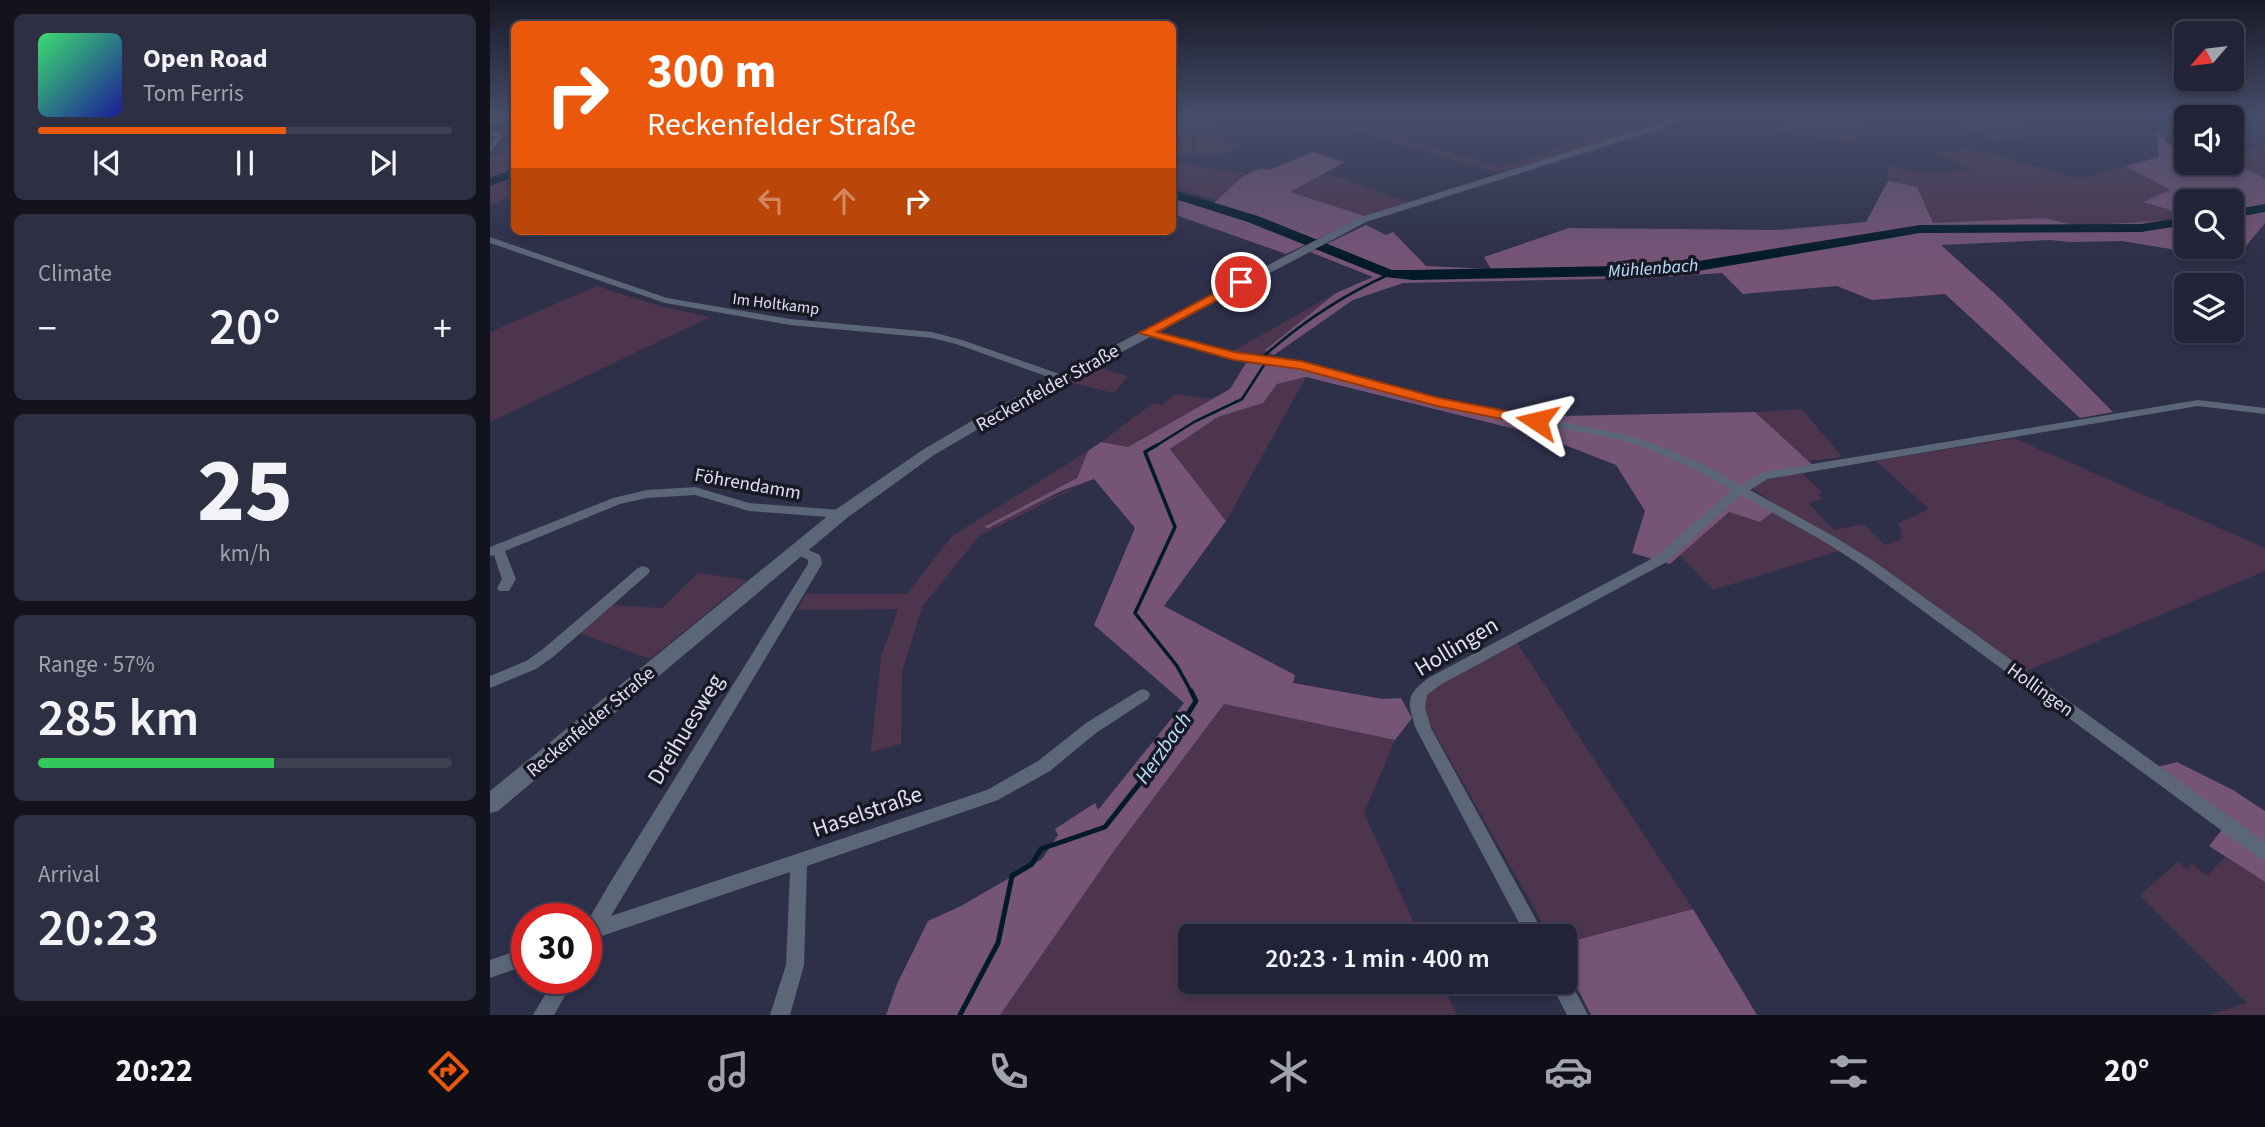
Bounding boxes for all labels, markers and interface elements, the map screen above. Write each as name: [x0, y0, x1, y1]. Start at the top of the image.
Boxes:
north arrow: [2174, 21, 2244, 91]
map controls: [2174, 21, 2244, 343]
text: 300 m: [647, 37, 776, 107]
text: Open Road: [143, 40, 268, 77]
icon: right: [532, 49, 623, 140]
text: Tom Ferris: [143, 77, 244, 110]
text: Reckenfelder Straße: [647, 102, 916, 148]
button: sound: [2174, 105, 2244, 175]
icon: previous: [88, 144, 126, 182]
icon: pause: [226, 144, 264, 182]
icon: next: [364, 144, 402, 182]
icon: left: [752, 182, 790, 220]
icon: ahead: [825, 182, 863, 220]
icon: right: [898, 182, 936, 220]
button: search: [2174, 189, 2244, 259]
pin: [1211, 252, 1271, 312]
water label: Mühlenbach: [1607, 253, 1699, 284]
text: Climate: [38, 257, 112, 290]
icon: arrive: [1222, 263, 1260, 301]
button: layers: [2174, 273, 2244, 343]
street label: Im Holtkamp: [731, 288, 821, 320]
text: 20°: [209, 291, 281, 365]
text: −: [38, 302, 57, 356]
text: +: [433, 302, 452, 356]
street label: Reckenfelder Straße: [971, 338, 1124, 439]
position arrow: [1500, 384, 1574, 458]
text: 25: [197, 427, 293, 556]
street label: Föhrendamm: [692, 462, 803, 507]
text: km/h: [219, 537, 271, 570]
street label: Hollingen: [1408, 608, 1504, 684]
text: Range · 57%: [38, 648, 155, 681]
street label: Hollingen: [2001, 657, 2079, 724]
street label: Reckenfelder Straße: [521, 660, 661, 784]
street label: Dreihuesweg: [639, 667, 732, 791]
text: 285 km: [38, 682, 199, 756]
water label: Herzbach: [1127, 706, 1199, 790]
street label: Haselstraße: [808, 777, 926, 846]
text: Arrival: [38, 858, 100, 891]
text: 20:23: [38, 892, 159, 966]
speed limit sign: 30: [511, 903, 602, 994]
text: 20:23 · 1 min · 400 m: [1265, 940, 1490, 977]
icon: directions: [424, 1047, 473, 1096]
icon: music: [704, 1047, 753, 1096]
icon: phone: [984, 1047, 1033, 1096]
icon: climate: [1264, 1047, 1313, 1096]
icon: car: [1544, 1047, 1593, 1096]
icon: filters: [1824, 1047, 1873, 1096]
text: 20:22: [116, 1048, 193, 1094]
text: 20°: [2104, 1048, 2149, 1094]

